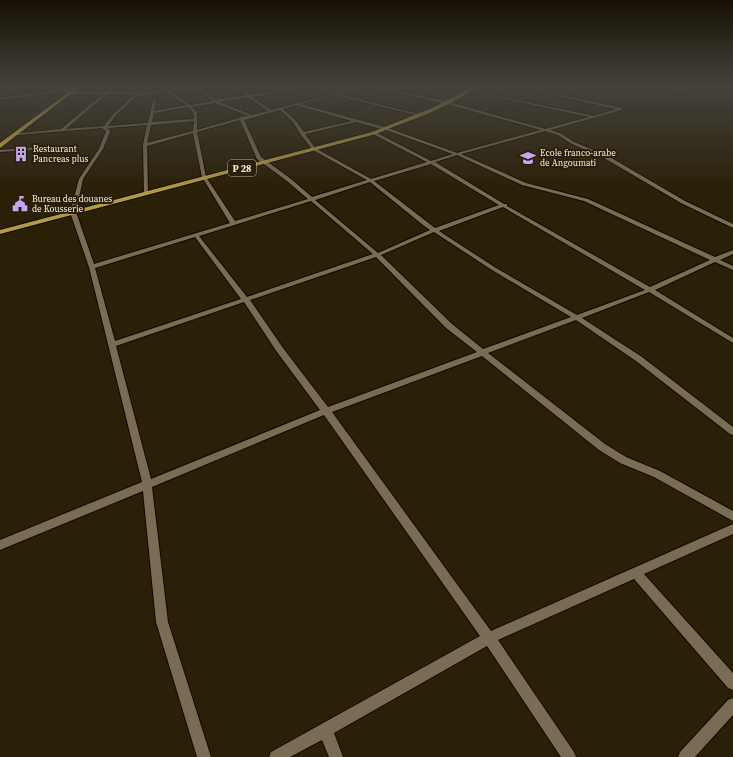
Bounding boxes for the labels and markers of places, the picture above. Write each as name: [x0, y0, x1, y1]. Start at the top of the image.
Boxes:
place label: Restaurant Pancreas plus: [33, 143, 88, 165]
building icon: Restaurant Pancreas plus: [12, 145, 30, 163]
place label: Ecole franco-arabe de Angoumati: [540, 147, 616, 169]
school or university icon: Ecole franco-arabe de Angoumati: [519, 149, 537, 167]
place label: Bureau des douanes de Kousserie: [32, 193, 112, 215]
public building icon: Bureau des douanes de Kousserie: [11, 195, 29, 213]

